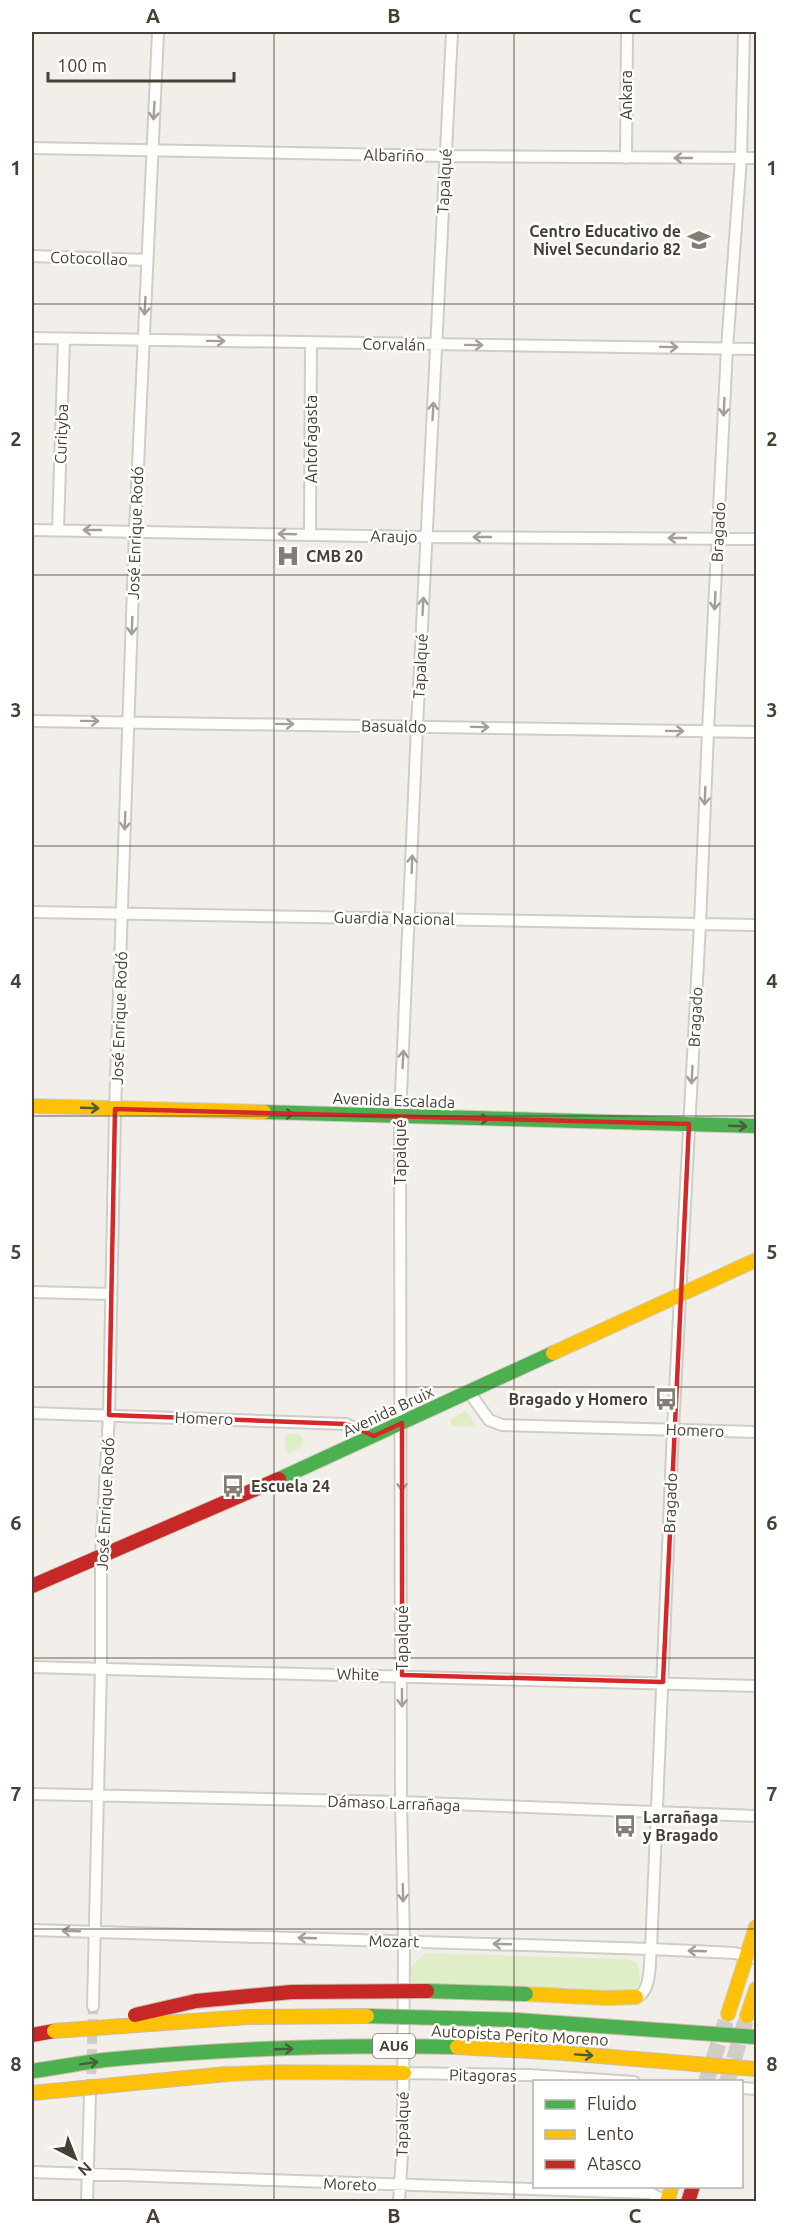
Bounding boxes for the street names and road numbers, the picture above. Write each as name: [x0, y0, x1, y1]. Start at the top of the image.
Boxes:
street label: Ankara: [617, 70, 635, 120]
street label: Albariño: [364, 145, 424, 165]
street label: Tapalqué: [433, 148, 455, 214]
street label: Cotocollao: [50, 248, 128, 268]
street label: Corvalán: [362, 334, 426, 354]
street label: Antofagasta: [302, 395, 320, 483]
street label: Curityba: [51, 404, 71, 464]
street label: José Enrique Rodó: [124, 466, 146, 600]
street label: Bragado: [707, 501, 729, 563]
street label: Araujo: [370, 527, 418, 545]
street label: Tapalqué: [409, 633, 431, 699]
street label: Basualdo: [361, 716, 427, 736]
street label: Guardia Nacional: [333, 908, 455, 928]
street label: José Enrique Rodó: [108, 951, 130, 1085]
street label: Bragado: [684, 986, 706, 1048]
street label: Avenida Escalada: [332, 1089, 456, 1111]
street label: Tapalqué: [391, 1119, 409, 1185]
street label: Avenida Bruix: [340, 1382, 436, 1440]
street label: Homero: [174, 1408, 234, 1428]
street label: Homero: [665, 1420, 725, 1440]
street label: José Enrique Rodó: [93, 1437, 117, 1571]
street label: Bragado: [660, 1472, 680, 1534]
street label: Tapalqué: [393, 1605, 411, 1671]
street label: White: [336, 1665, 380, 1683]
street label: Dámaso Larrañaga: [327, 1792, 461, 1814]
street label: Mozart: [368, 1932, 420, 1950]
street label: Autopista Perito Moreno: [431, 2021, 609, 2049]
road number: AU6: [373, 2034, 415, 2058]
street label: Pitagoras: [449, 2065, 517, 2085]
street label: Tapalqué: [392, 2091, 412, 2157]
street label: Moreto: [323, 2174, 377, 2194]

